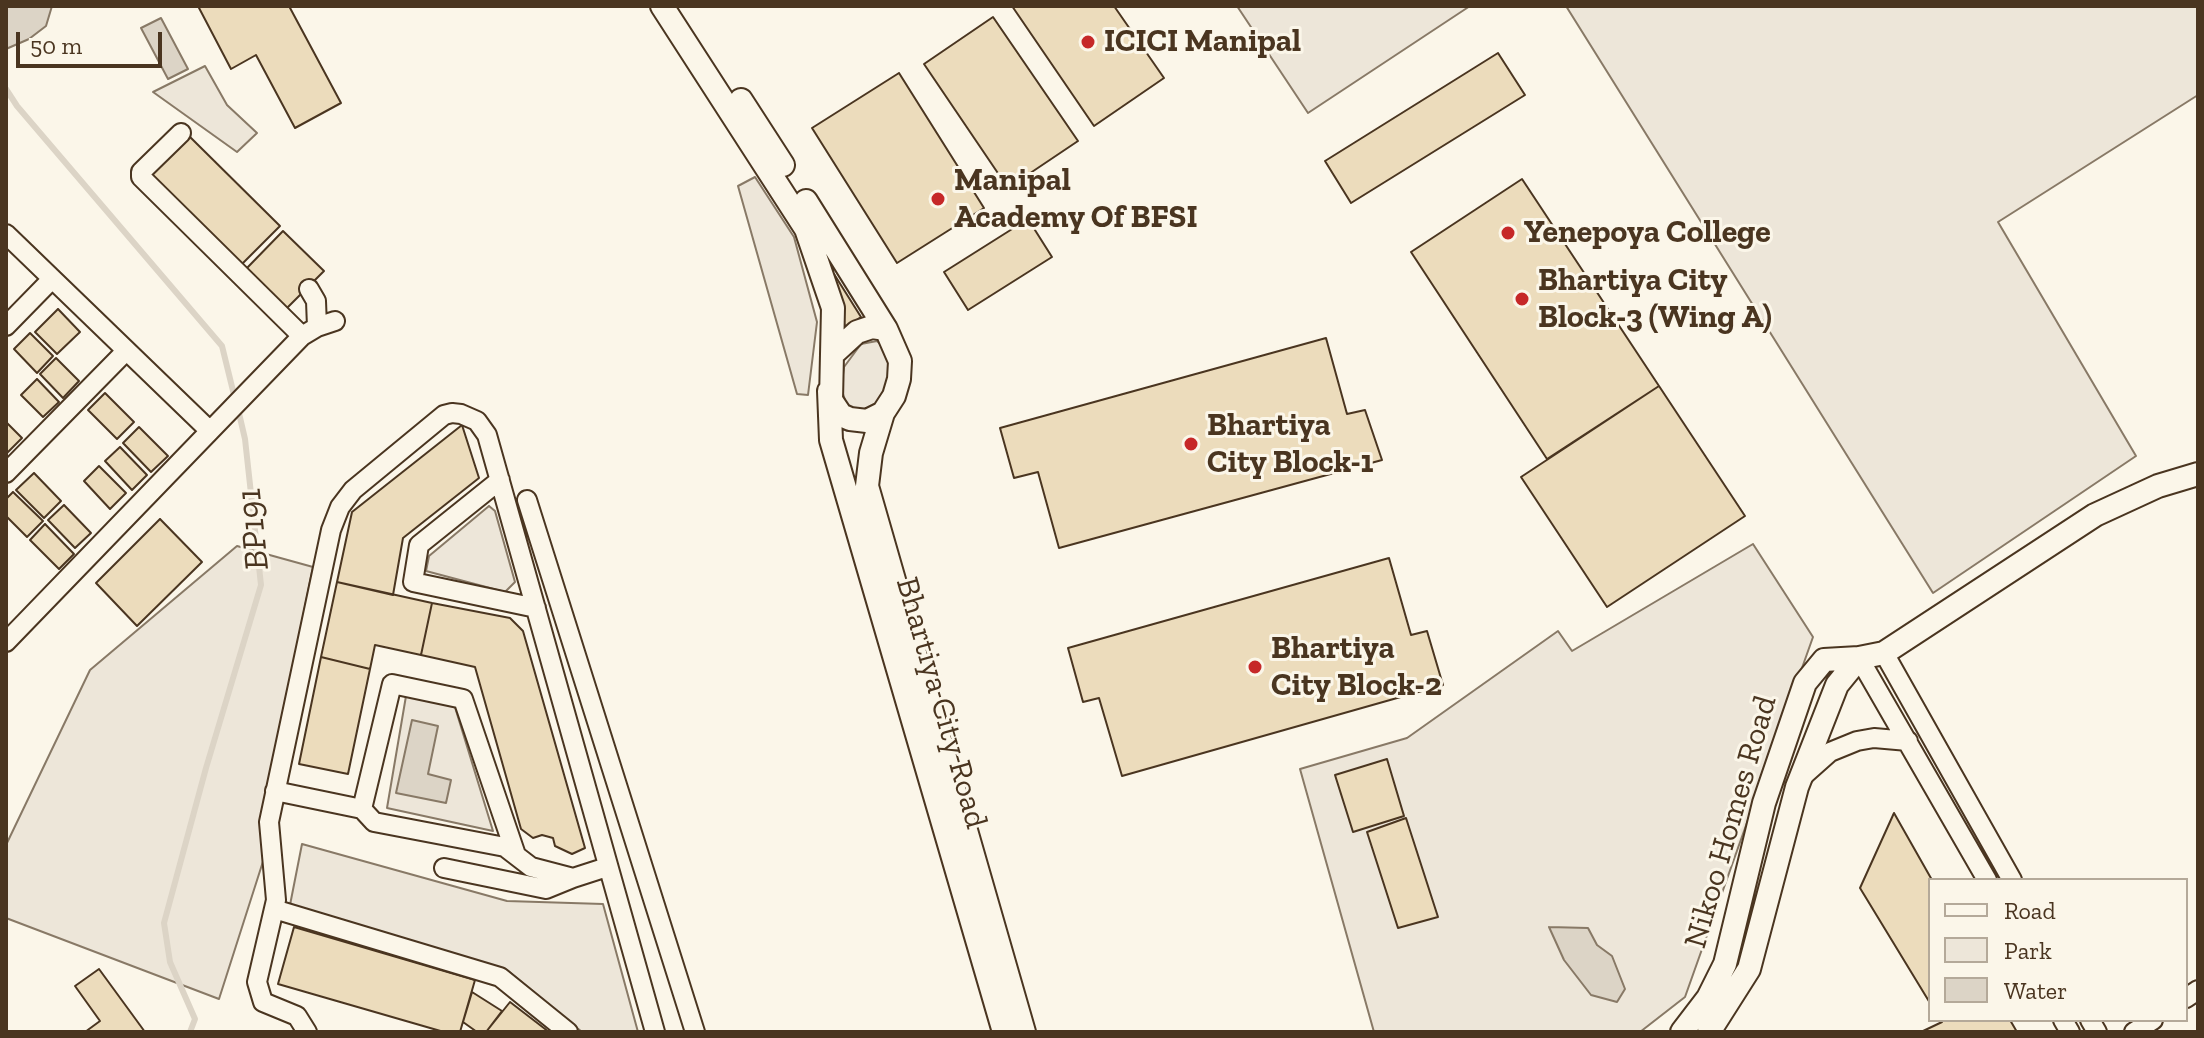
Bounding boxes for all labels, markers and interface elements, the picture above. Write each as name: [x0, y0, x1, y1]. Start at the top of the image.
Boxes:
scale bar: [20, 16, 166, 66]
place label: ICICI Manipal: [1104, 23, 1301, 61]
text: 50 m: [30, 31, 82, 60]
marker: ICICI Manipal: [1079, 33, 1097, 51]
place label: Manipal Academy Of BFSI: [954, 162, 1198, 237]
marker: Manipal Academy Of BFSI: [929, 190, 947, 208]
place label: Yenepoya College: [1524, 214, 1771, 252]
marker: Yenepoya College: [1499, 224, 1517, 242]
place label: Bhartiya City Block-3 (Wing A): [1538, 262, 1772, 337]
marker: Bhartiya City Block-3 (Wing A): [1513, 290, 1531, 308]
place label: Bhartiya City Block-1: [1207, 407, 1373, 482]
marker: Bhartiya City Block-1: [1182, 435, 1200, 453]
water label: BP191: [229, 486, 279, 572]
street label: Bhartiya City Road: [887, 573, 995, 833]
place label: Bhartiya City Block-2: [1271, 630, 1442, 705]
marker: Bhartiya City Block-2: [1246, 658, 1264, 676]
street label: Nikoo Homes Road: [1677, 691, 1785, 953]
legend: [1928, 878, 2188, 1022]
text: Road: [2004, 896, 2056, 925]
text: Park: [2004, 936, 2052, 965]
text: Water: [2004, 976, 2067, 1005]

